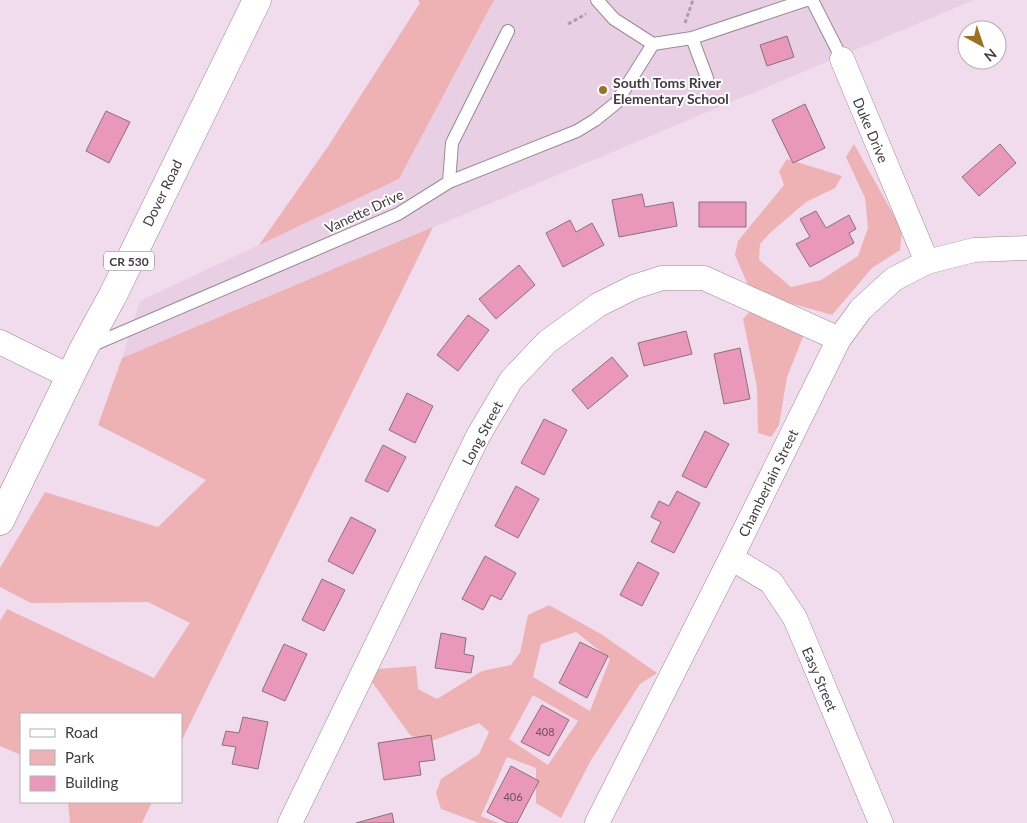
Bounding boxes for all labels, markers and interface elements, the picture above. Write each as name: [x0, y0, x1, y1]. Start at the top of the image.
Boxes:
north arrow: [957, 20, 1007, 70]
text: N: [981, 45, 1000, 65]
place label: South Toms River Elementary School: [613, 74, 729, 107]
marker: South Toms River Elementary School: [597, 84, 609, 96]
street label: Duke Drive: [850, 95, 892, 165]
street label: Dover Road: [139, 157, 185, 229]
street label: Vanette Drive: [322, 185, 406, 237]
road number: CR 530: [104, 252, 154, 270]
street label: Long Street: [458, 398, 506, 468]
street label: Chamberlain Street: [735, 426, 801, 540]
street label: Easy Street: [799, 644, 841, 714]
legend: [20, 713, 182, 803]
text: Road: [65, 723, 98, 741]
house number: 408: [535, 725, 555, 738]
text: Park: [65, 748, 95, 766]
text: Building: [65, 773, 118, 791]
house number: 406: [503, 790, 523, 803]

